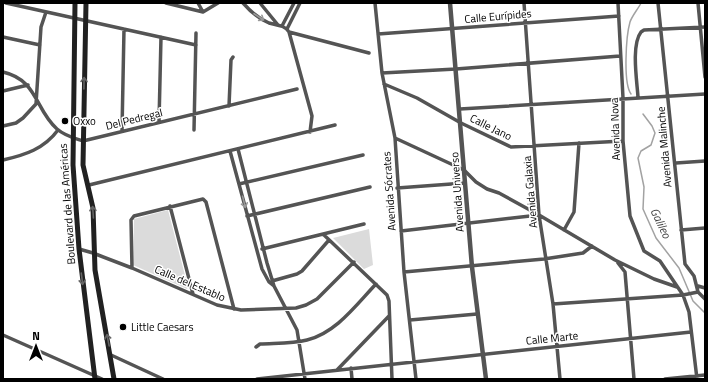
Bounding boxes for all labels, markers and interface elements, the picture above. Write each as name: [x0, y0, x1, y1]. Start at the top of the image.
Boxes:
street label: Calle Eurípides: [464, 5, 532, 27]
one-way arrow: [253, 13, 264, 21]
one-way arrow: [80, 77, 88, 90]
street label: Avenida Nova: [606, 97, 624, 161]
street label: Del Pedregal: [104, 104, 164, 134]
street label: Avenida Malinche: [652, 106, 676, 188]
street label: Calle Jano: [467, 110, 515, 144]
place label: Oxxo: [73, 113, 96, 129]
marker: Oxxo: [60, 116, 70, 126]
street label: Boulevard de las Américas: [55, 143, 79, 265]
street label: Avenida Sócrates: [378, 151, 400, 231]
street label: Avenida Universo: [446, 151, 468, 232]
street label: Avenida Galaxia: [519, 155, 541, 229]
one-way arrow: [240, 196, 248, 209]
water label: Galileo: [645, 204, 677, 242]
one-way arrow: [89, 206, 96, 219]
street label: Calle del Establo: [152, 261, 228, 305]
one-way arrow: [79, 273, 86, 286]
place label: Little Caesars: [131, 319, 194, 335]
marker: Little Caesars: [118, 322, 128, 332]
north arrow: [16, 326, 56, 366]
street label: Calle Marte: [525, 327, 579, 349]
text: N: [32, 328, 40, 344]
one-way arrow: [104, 334, 112, 347]

